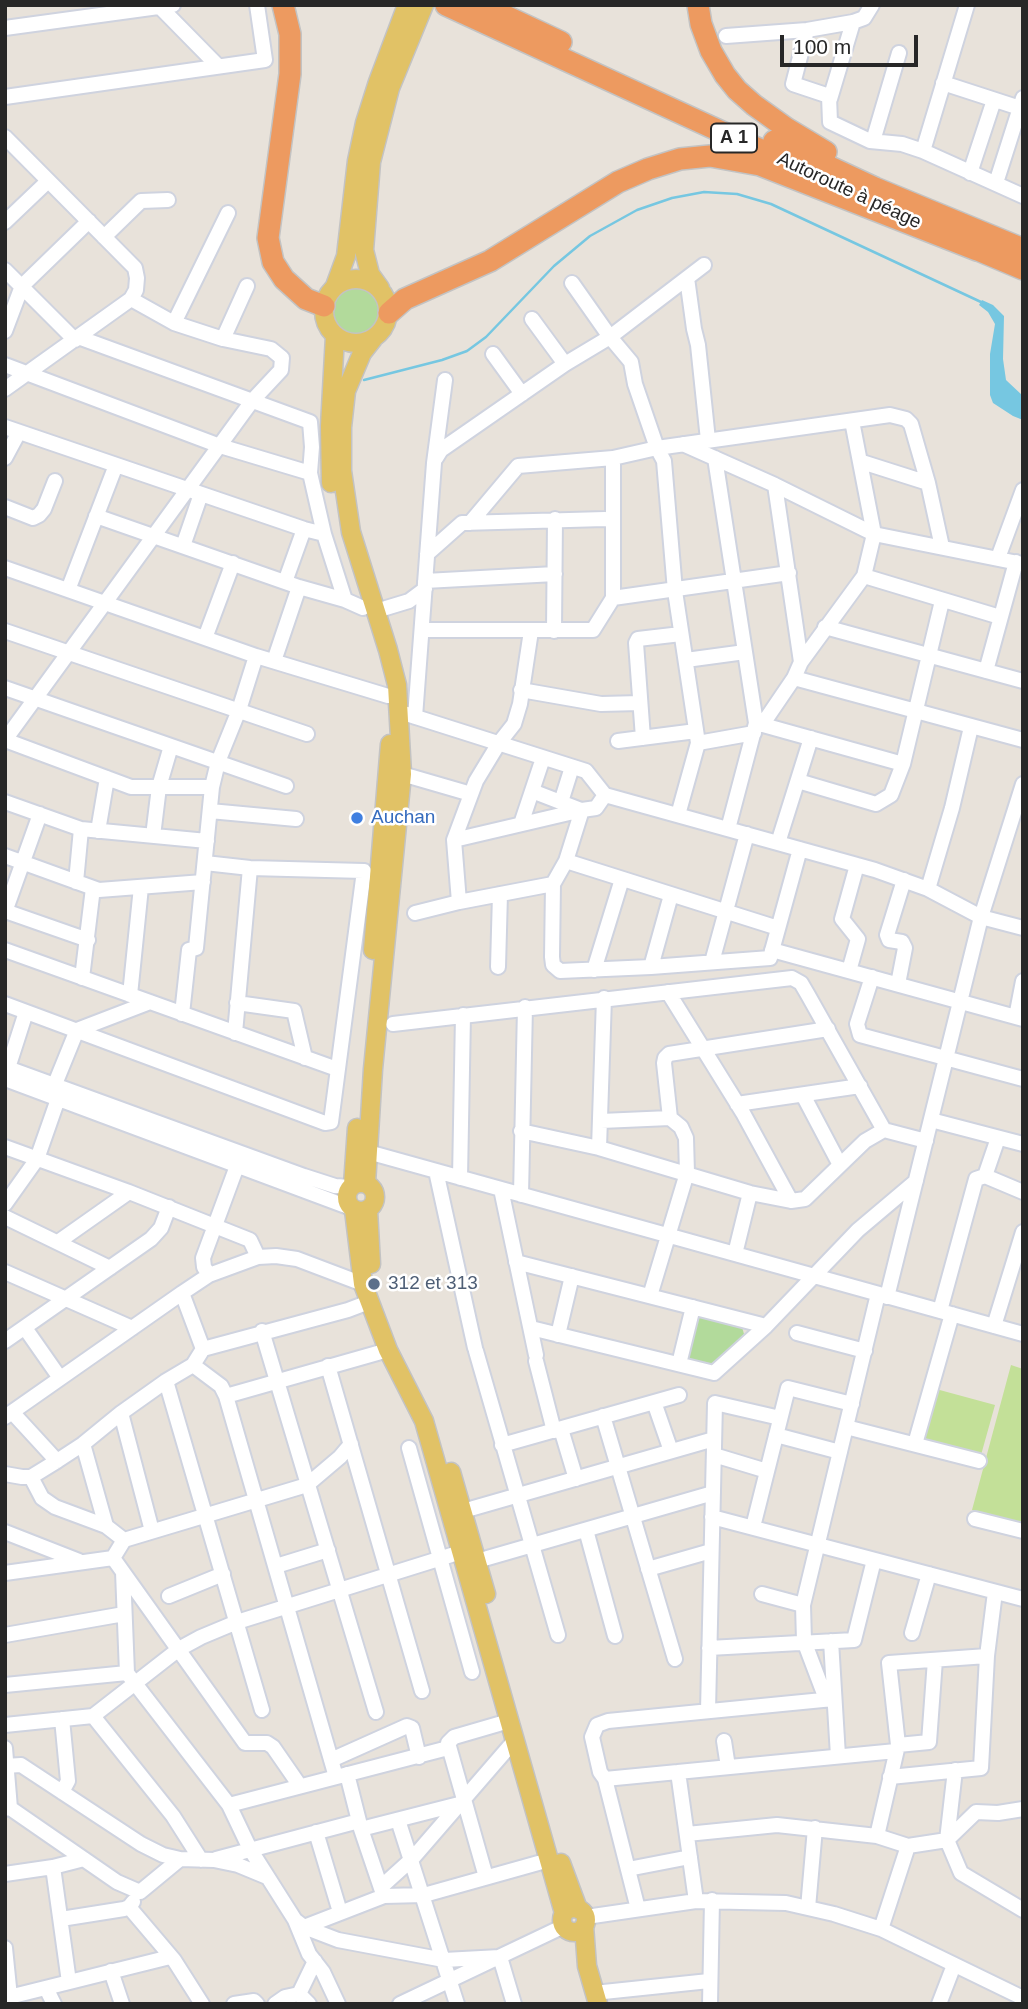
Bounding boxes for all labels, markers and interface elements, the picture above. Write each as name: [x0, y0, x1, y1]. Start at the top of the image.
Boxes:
scale bar: [783, 21, 921, 65]
text: 100 m: [793, 35, 851, 58]
road number: A 1: [711, 124, 757, 153]
street label: Autoroute à péage: [773, 148, 925, 234]
place label: Auchan: [371, 807, 435, 829]
marker: Auchan: [349, 810, 365, 826]
place label: 312 et 313: [388, 1273, 478, 1295]
marker: 312 et 313: [366, 1276, 382, 1292]

